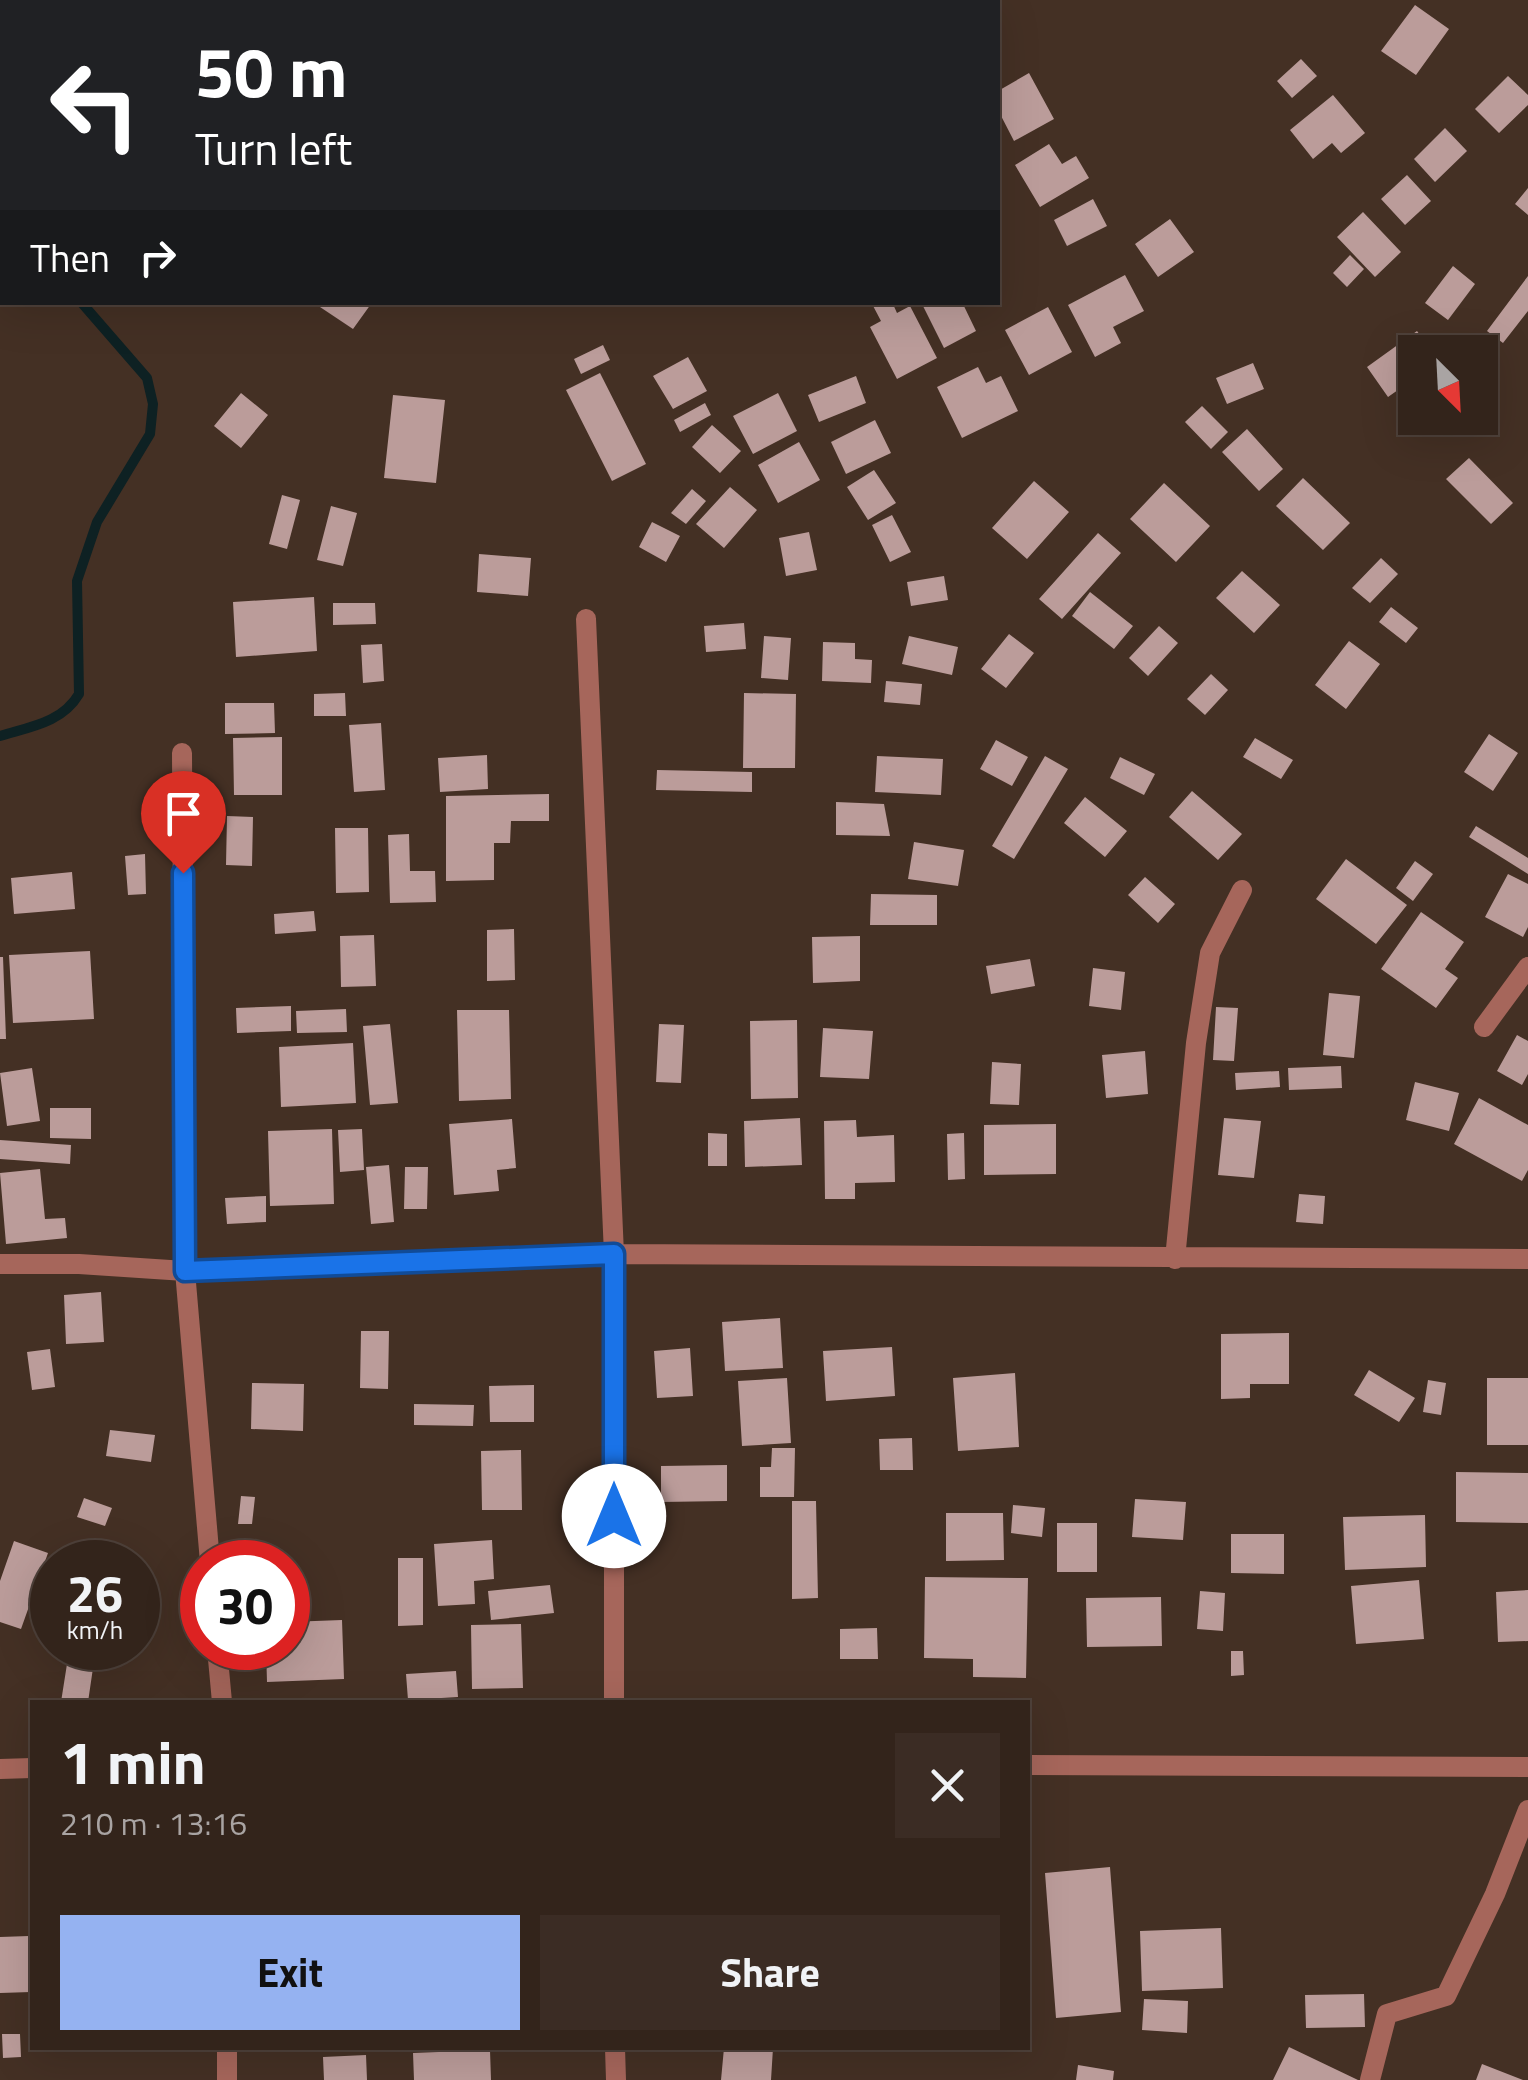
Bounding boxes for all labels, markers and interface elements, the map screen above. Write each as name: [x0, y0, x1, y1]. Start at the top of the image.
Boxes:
text: 50 m: [195, 18, 348, 124]
icon: left: [30, 40, 160, 170]
text: Turn left: [195, 114, 352, 182]
text: Then: [30, 229, 110, 287]
icon: right: [130, 230, 185, 285]
north arrow: [1398, 335, 1498, 435]
map controls: [1398, 335, 1498, 435]
pin: [141, 771, 226, 874]
icon: arrive: [156, 786, 211, 841]
position arrow: [562, 1464, 666, 1568]
speed limit sign: 30: [180, 1540, 310, 1670]
text: 26: [67, 1555, 123, 1631]
text: km/h: [67, 1611, 123, 1649]
text: 1 min: [60, 1716, 206, 1807]
button: close: [895, 1733, 1000, 1838]
text: 210 m · 13:16: [60, 1799, 247, 1847]
button: Exit: [60, 1915, 520, 2030]
button: Share: [540, 1915, 1000, 2030]

